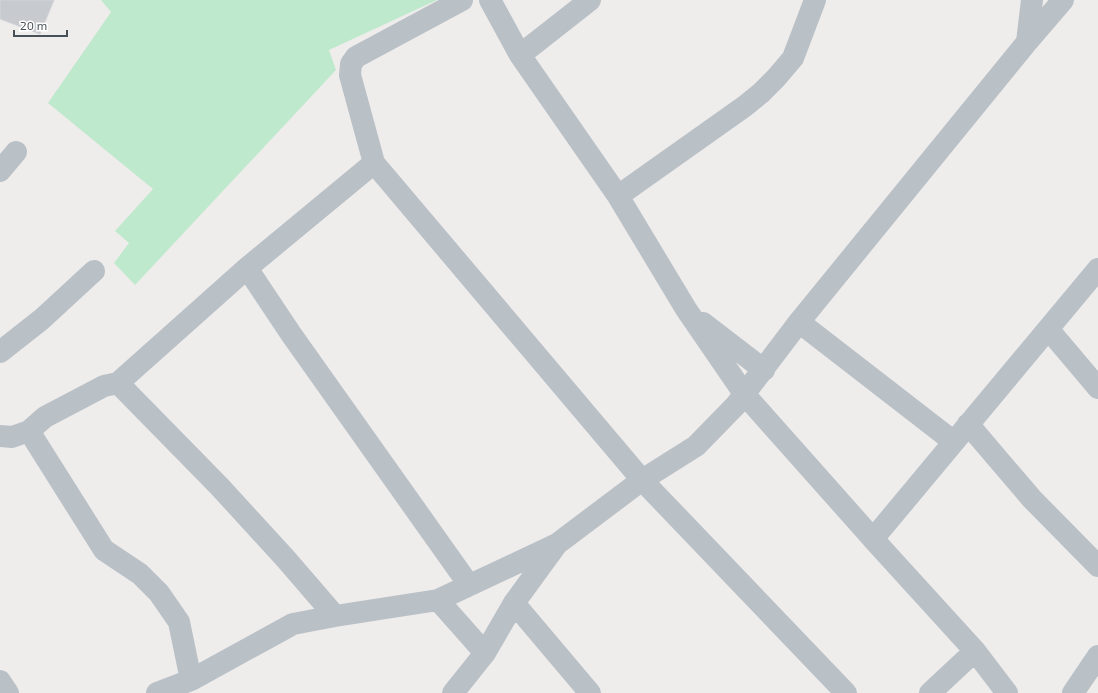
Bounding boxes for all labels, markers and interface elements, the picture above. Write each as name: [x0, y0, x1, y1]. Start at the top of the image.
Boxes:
scale bar: [14, 12, 67, 38]
text: 20 m: [20, 18, 47, 32]

